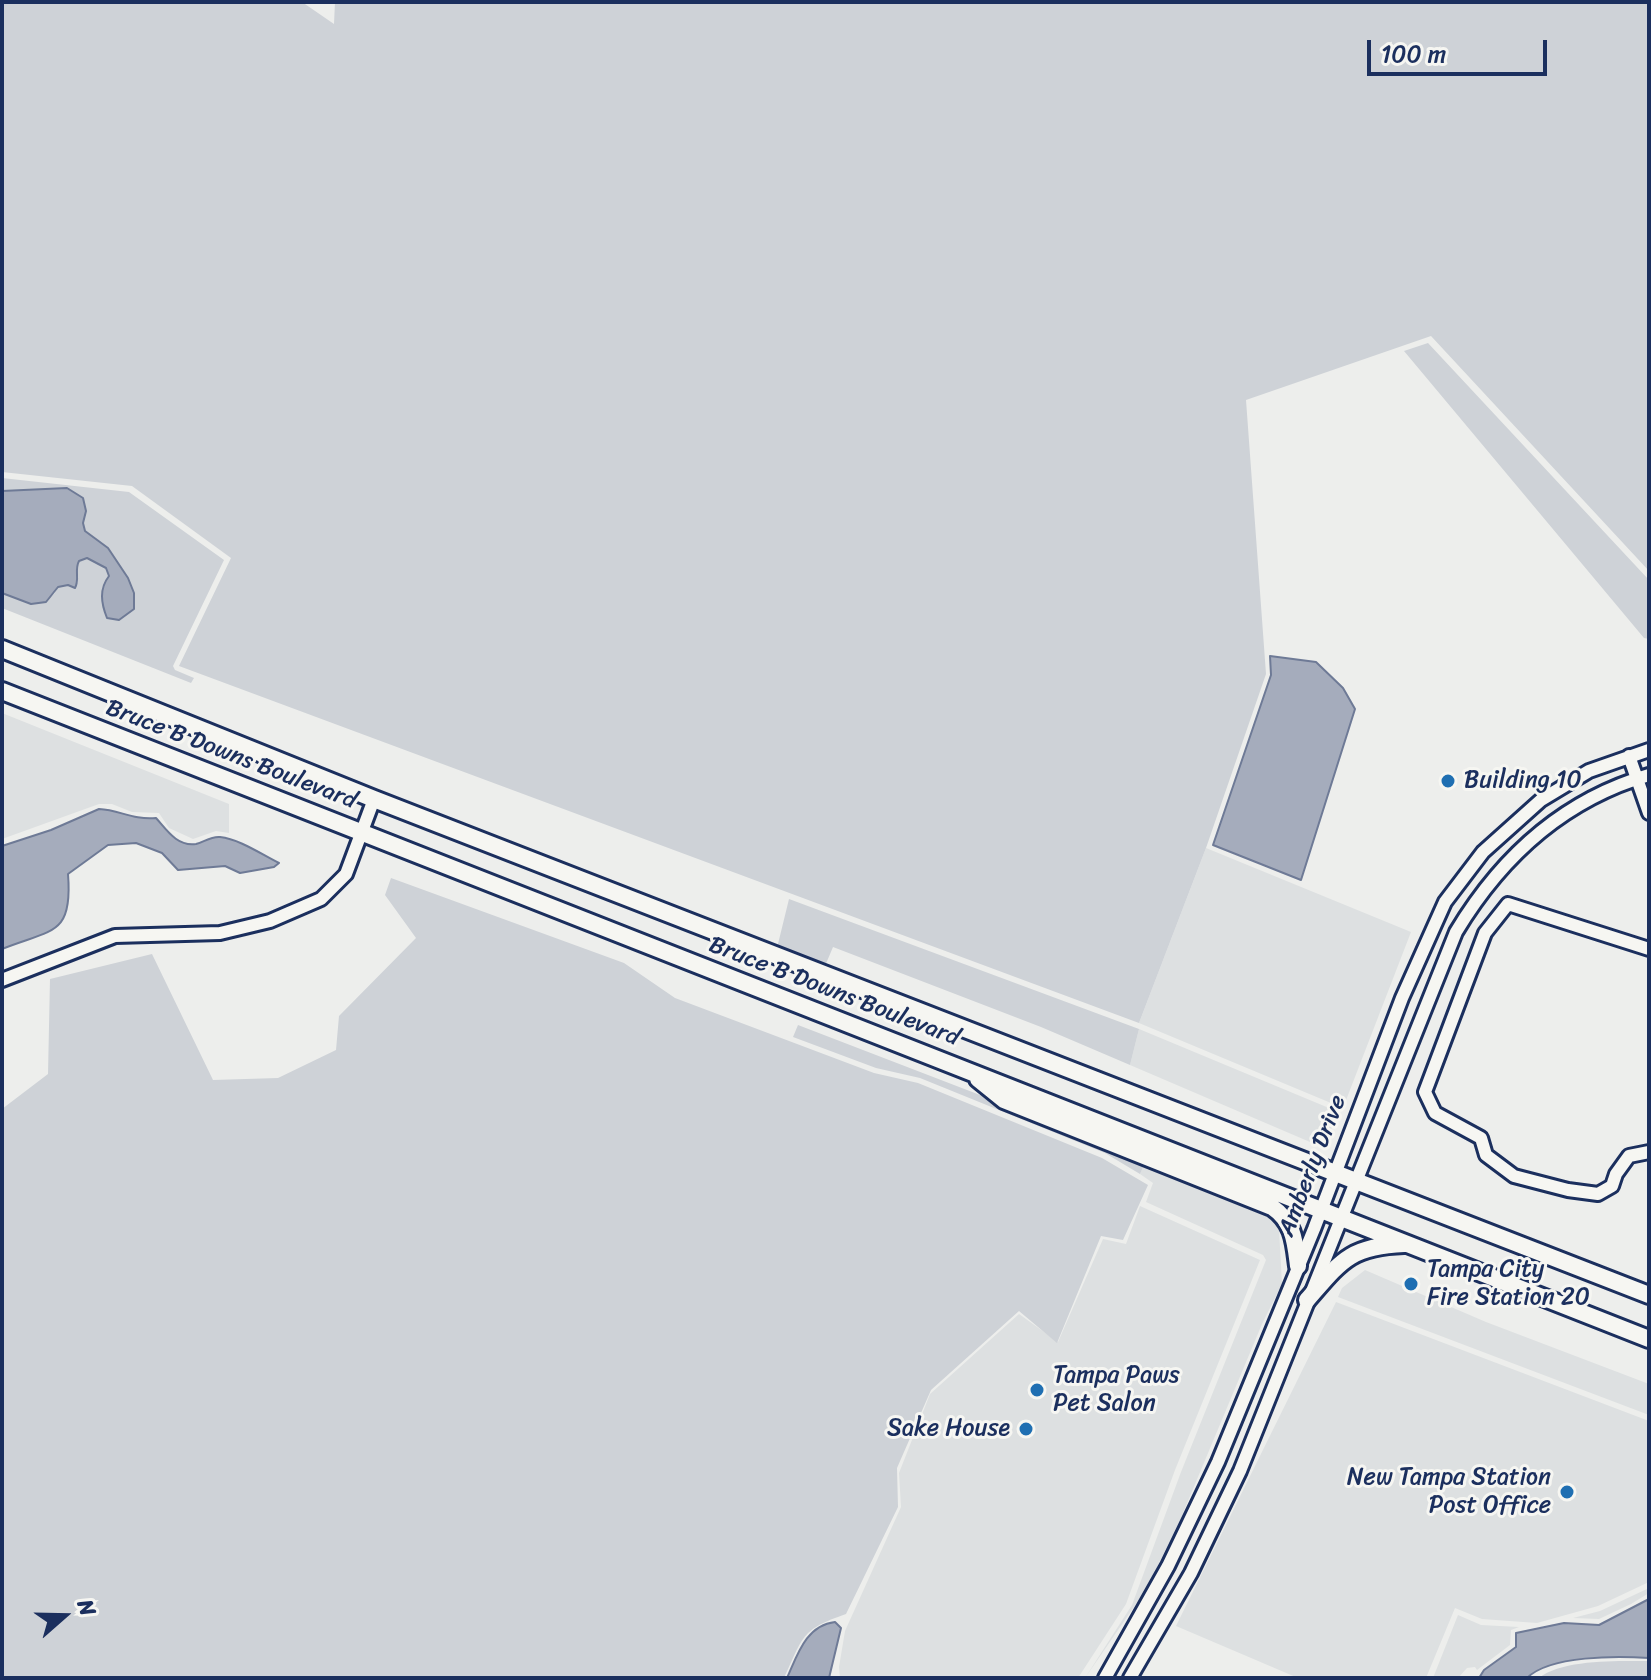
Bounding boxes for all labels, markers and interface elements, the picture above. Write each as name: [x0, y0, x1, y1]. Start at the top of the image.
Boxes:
scale bar: [1371, 24, 1551, 74]
text: 100 m: [1381, 33, 1446, 75]
street label: Bruce B Downs Boulevard: [102, 694, 360, 816]
place label: Building 10: [1464, 767, 1582, 795]
marker: Building 10: [1439, 772, 1457, 790]
street label: Bruce B Downs Boulevard: [705, 931, 963, 1053]
street label: Amberly Drive: [1273, 1091, 1353, 1241]
place label: Tampa City Fire Station 20: [1427, 1256, 1590, 1312]
marker: Tampa City Fire Station 20: [1402, 1275, 1420, 1293]
place label: Tampa Paws Pet Salon: [1053, 1362, 1180, 1418]
marker: Tampa Paws Pet Salon: [1028, 1381, 1046, 1399]
place label: Sake House: [887, 1415, 1010, 1443]
marker: Sake House: [1017, 1420, 1035, 1438]
place label: New Tampa Station Post Office: [1347, 1464, 1551, 1520]
marker: New Tampa Station Post Office: [1558, 1483, 1576, 1501]
north arrow: [24, 1576, 104, 1656]
text: N: [66, 1594, 108, 1621]

